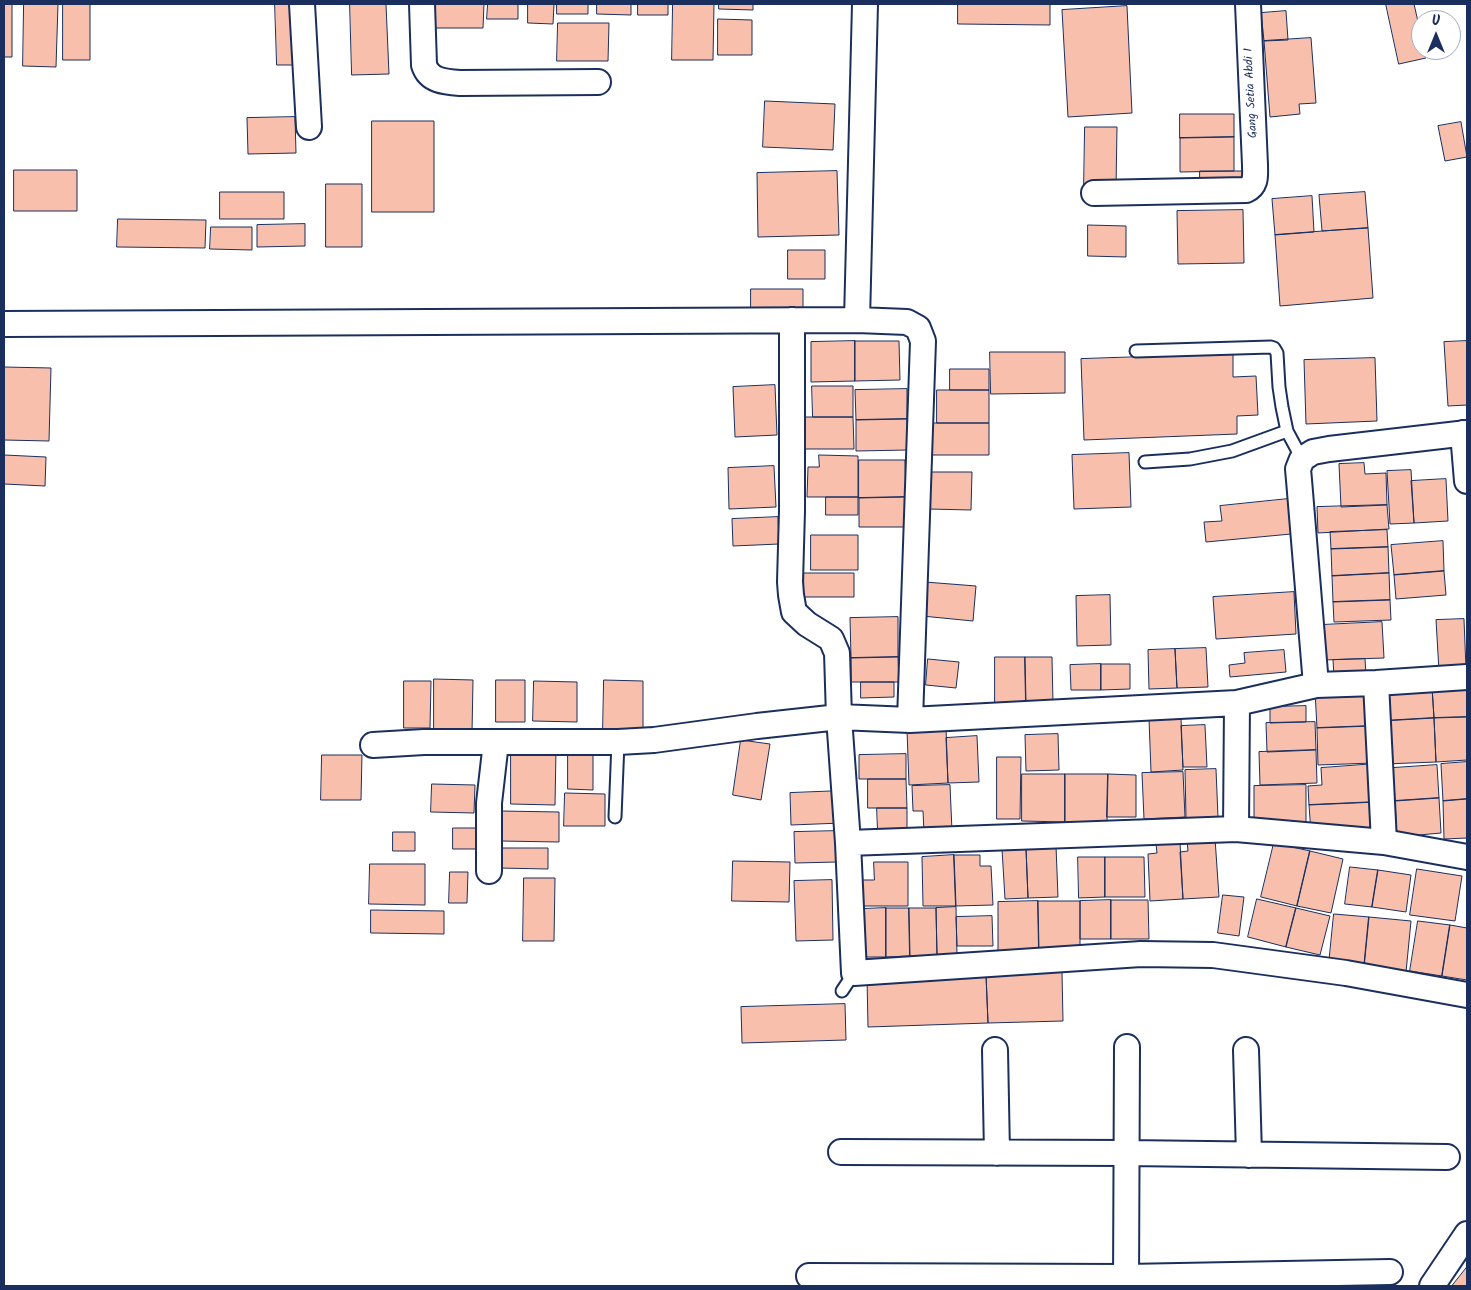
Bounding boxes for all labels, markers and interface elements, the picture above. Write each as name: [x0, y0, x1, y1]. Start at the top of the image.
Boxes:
north arrow: [1411, 10, 1461, 60]
text: U: [1432, 10, 1440, 32]
street label: Gang Setia Abdi I: [1242, 47, 1262, 139]

